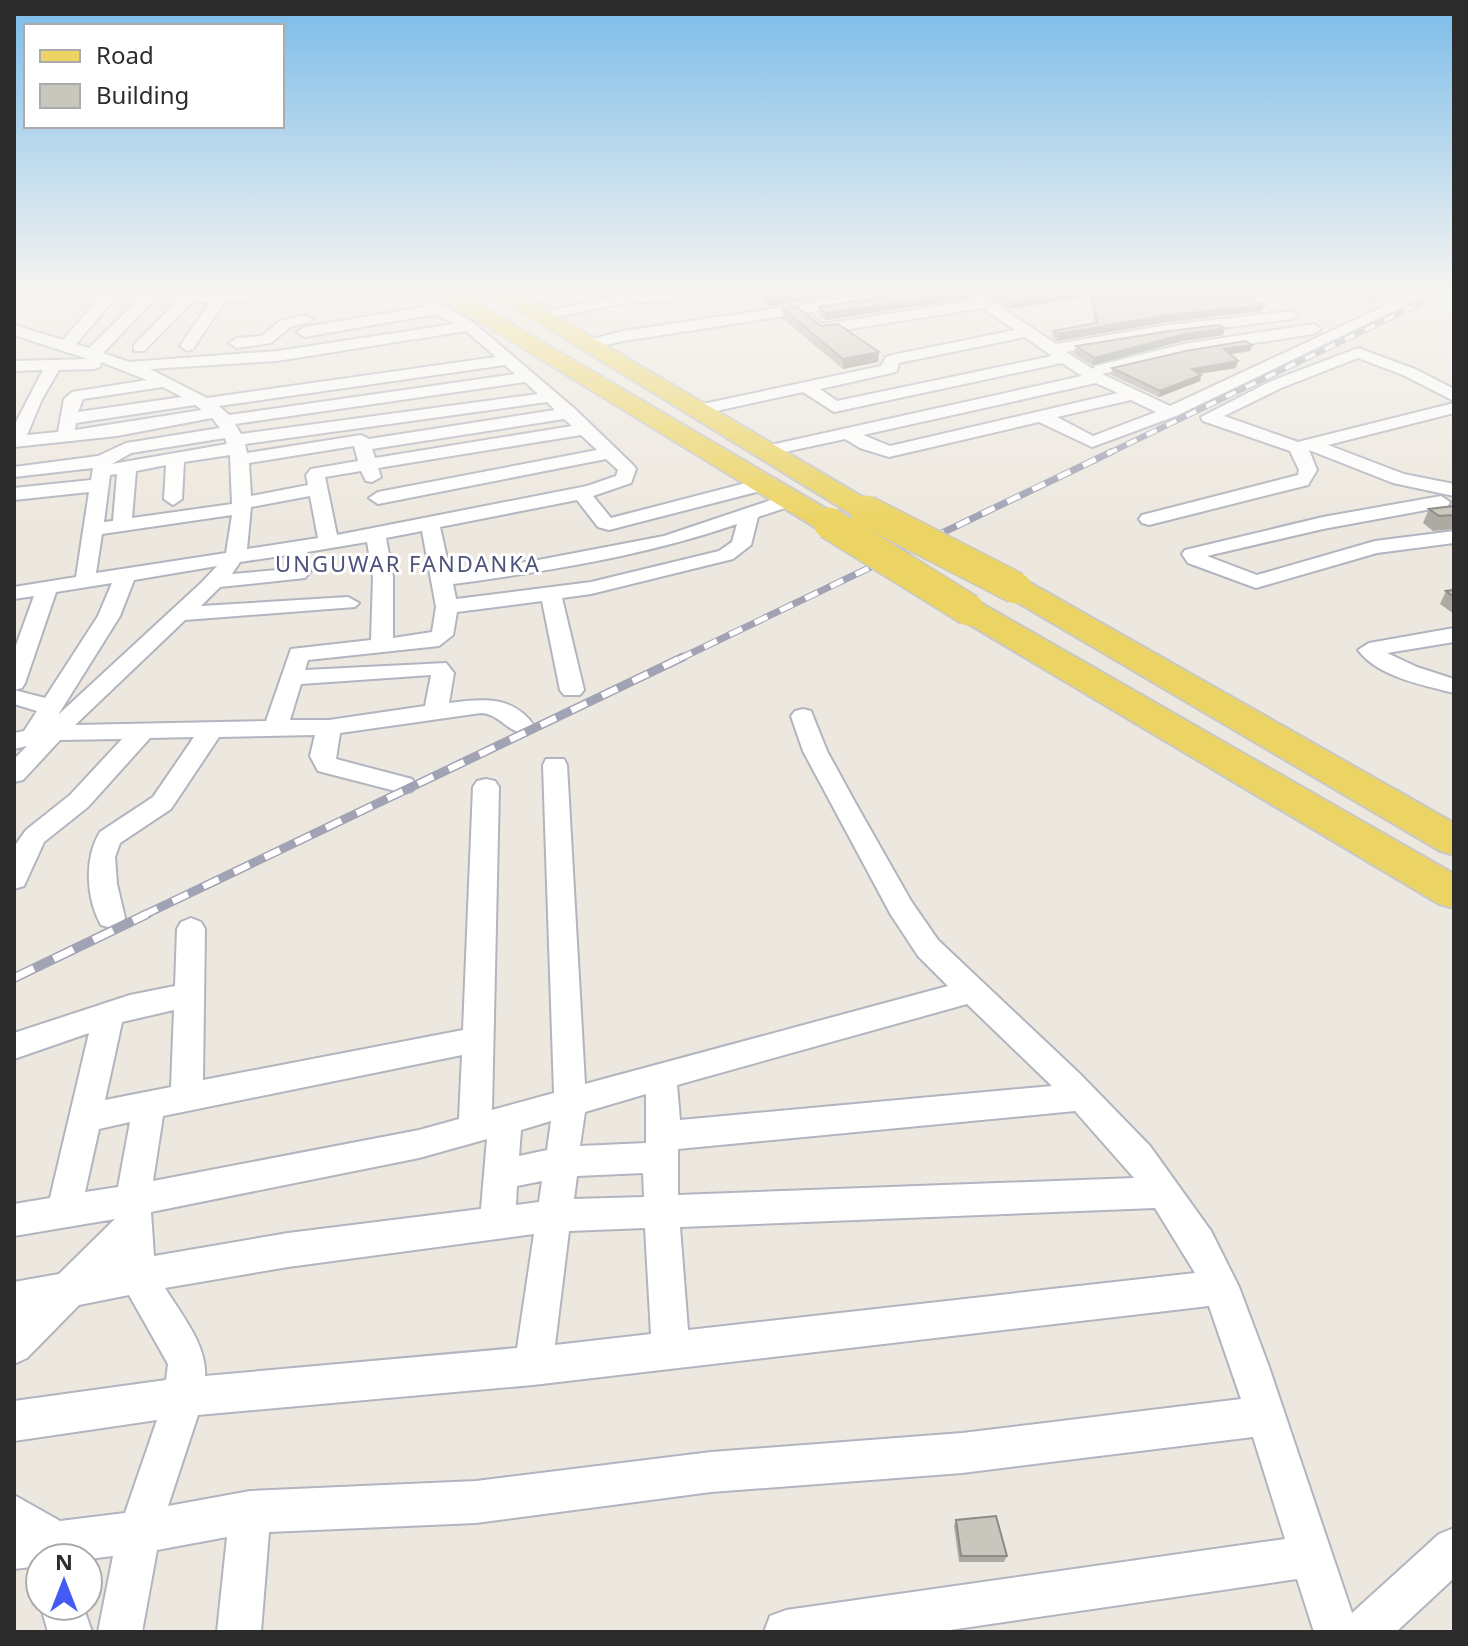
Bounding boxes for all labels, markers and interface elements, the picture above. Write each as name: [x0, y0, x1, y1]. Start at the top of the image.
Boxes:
legend: [24, 24, 284, 128]
text: Road: [96, 38, 154, 71]
text: Building: [96, 78, 189, 111]
district label: UNGUWAR FANDANKA: [275, 548, 541, 578]
north arrow: [24, 1542, 104, 1622]
text: N: [55, 1546, 73, 1576]

